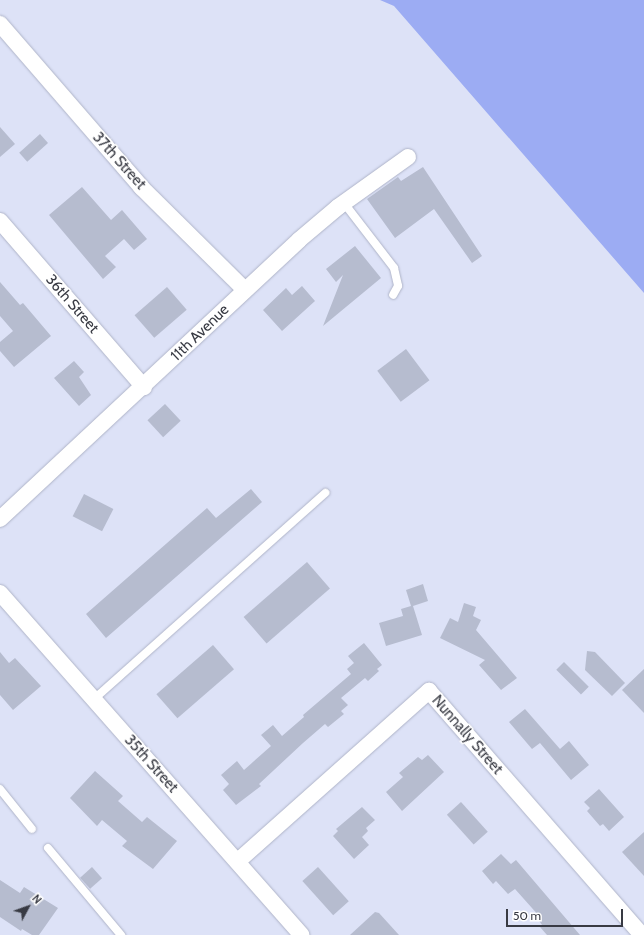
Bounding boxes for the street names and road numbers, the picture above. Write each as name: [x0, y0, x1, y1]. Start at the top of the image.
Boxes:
street label: 37th Street: [89, 129, 149, 193]
street label: 36th Street: [42, 271, 102, 337]
street label: 11th Avenue: [167, 301, 233, 365]
street label: Nunnally Street: [428, 692, 506, 778]
street label: 35th Street: [120, 731, 182, 797]

